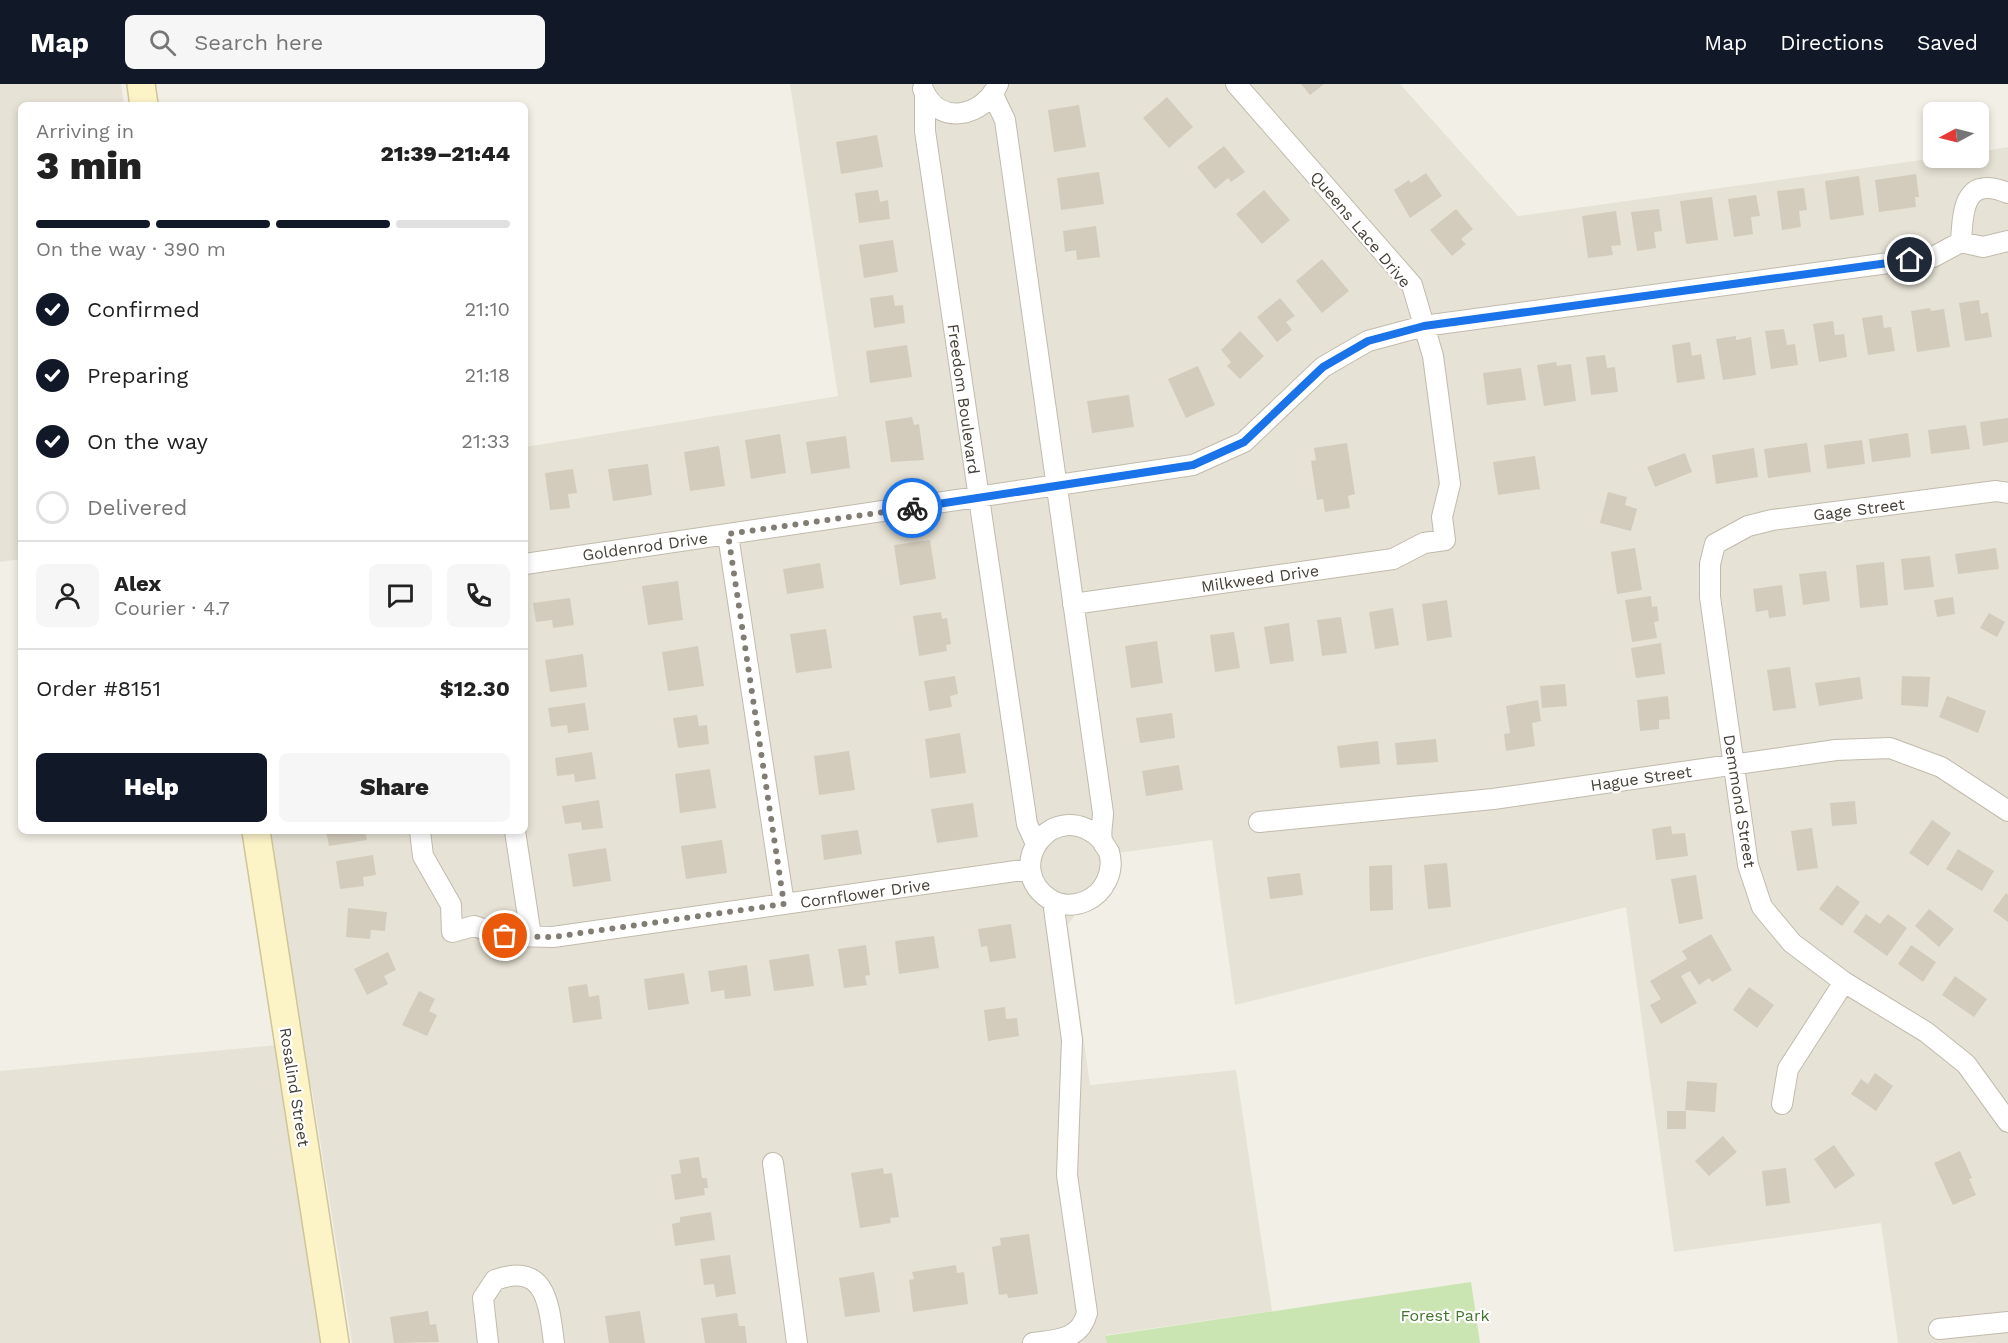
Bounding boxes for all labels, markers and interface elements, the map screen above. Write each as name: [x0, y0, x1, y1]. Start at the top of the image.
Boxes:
search box: [125, 15, 545, 69]
text: Map: [30, 26, 89, 59]
icon: search: [146, 26, 179, 59]
text: Search here: [194, 30, 323, 55]
text: Map: [1704, 30, 1747, 55]
text: Directions: [1780, 30, 1884, 55]
text: Saved: [1917, 30, 1978, 55]
north arrow: [1923, 102, 1989, 168]
map controls: [1923, 102, 1989, 168]
text: Arriving in: [36, 119, 134, 143]
text: 21:39–21:44: [381, 141, 510, 166]
text: 3 min: [36, 143, 142, 188]
street label: Queens Lace Drive: [1306, 167, 1415, 291]
pin: [1884, 234, 1935, 285]
text: On the way · 390 m: [36, 237, 226, 261]
icon: home: [1893, 243, 1926, 276]
icon: check: [36, 293, 69, 326]
text: Confirmed: [87, 297, 200, 322]
text: 21:10: [464, 297, 510, 321]
street label: Freedom Boulevard: [944, 323, 983, 475]
icon: check: [36, 359, 69, 392]
text: Preparing: [87, 363, 188, 388]
text: 21:18: [465, 363, 510, 387]
icon: check: [36, 425, 69, 458]
text: On the way: [87, 429, 208, 454]
text: 21:33: [461, 429, 510, 453]
courier: [882, 478, 942, 538]
icon: bike: [896, 492, 929, 525]
street label: Gage Street: [1812, 494, 1906, 525]
text: Delivered: [87, 495, 187, 520]
street label: Goldenrod Drive: [581, 528, 709, 565]
street label: Milkweed Drive: [1200, 561, 1320, 596]
button: person: [36, 564, 99, 627]
button: chat: [369, 564, 432, 627]
button: phone: [447, 564, 510, 627]
text: Alex: [114, 571, 161, 596]
text: Courier · 4.7: [114, 596, 230, 620]
text: Order #8151: [36, 676, 161, 701]
text: $12.30: [440, 676, 510, 701]
street label: Demmond Street: [1720, 733, 1759, 869]
button: Help: [36, 753, 267, 822]
button: Share: [279, 753, 510, 822]
street label: Hague Street: [1589, 762, 1693, 795]
street label: Cornflower Drive: [799, 875, 931, 912]
pin: [479, 910, 530, 961]
icon: bag: [488, 919, 521, 952]
street label: Rosalind Street: [276, 1026, 313, 1148]
park label: Forest Park: [1401, 1306, 1490, 1325]

